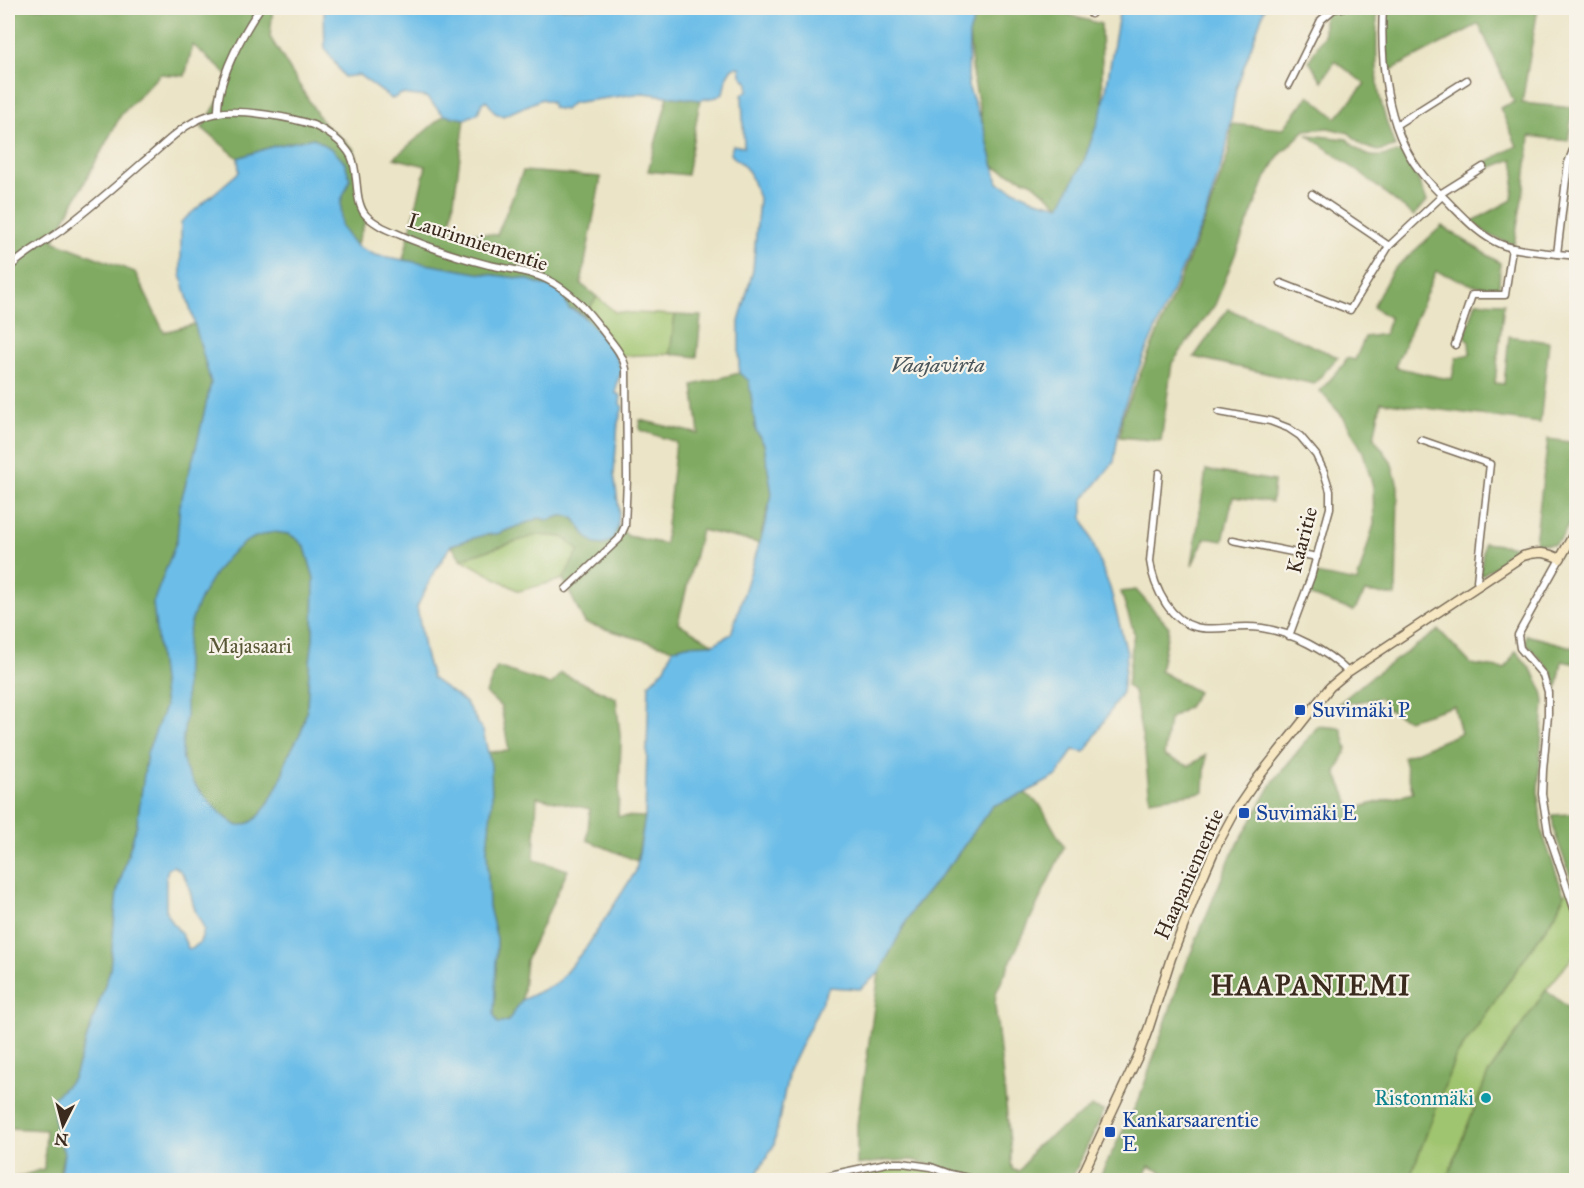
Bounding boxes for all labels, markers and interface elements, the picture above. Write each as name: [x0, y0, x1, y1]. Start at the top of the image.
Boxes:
street label: Laurinniementie: [405, 207, 552, 277]
water label: Vaajavirta: [891, 351, 985, 378]
street label: Kaaritie: [1281, 504, 1323, 576]
park label: Majasaari: [208, 633, 292, 659]
place label: Suvimäki P: [1312, 697, 1410, 723]
marker: Suvimäki P: [1293, 703, 1307, 717]
place label: Suvimäki E: [1256, 800, 1357, 826]
street label: Haapaniementie: [1149, 804, 1230, 943]
marker: Suvimäki E: [1237, 806, 1251, 820]
district label: HAAPANIEMI: [1211, 969, 1411, 1002]
place label: Ristonmäki: [1374, 1085, 1474, 1111]
marker: Ristonmäki: [1479, 1091, 1493, 1105]
north arrow: [33, 1095, 93, 1155]
place label: Kankarsaarentie E: [1122, 1107, 1259, 1157]
marker: Kankarsaarentie E: [1103, 1125, 1117, 1139]
text: N: [53, 1129, 69, 1150]

